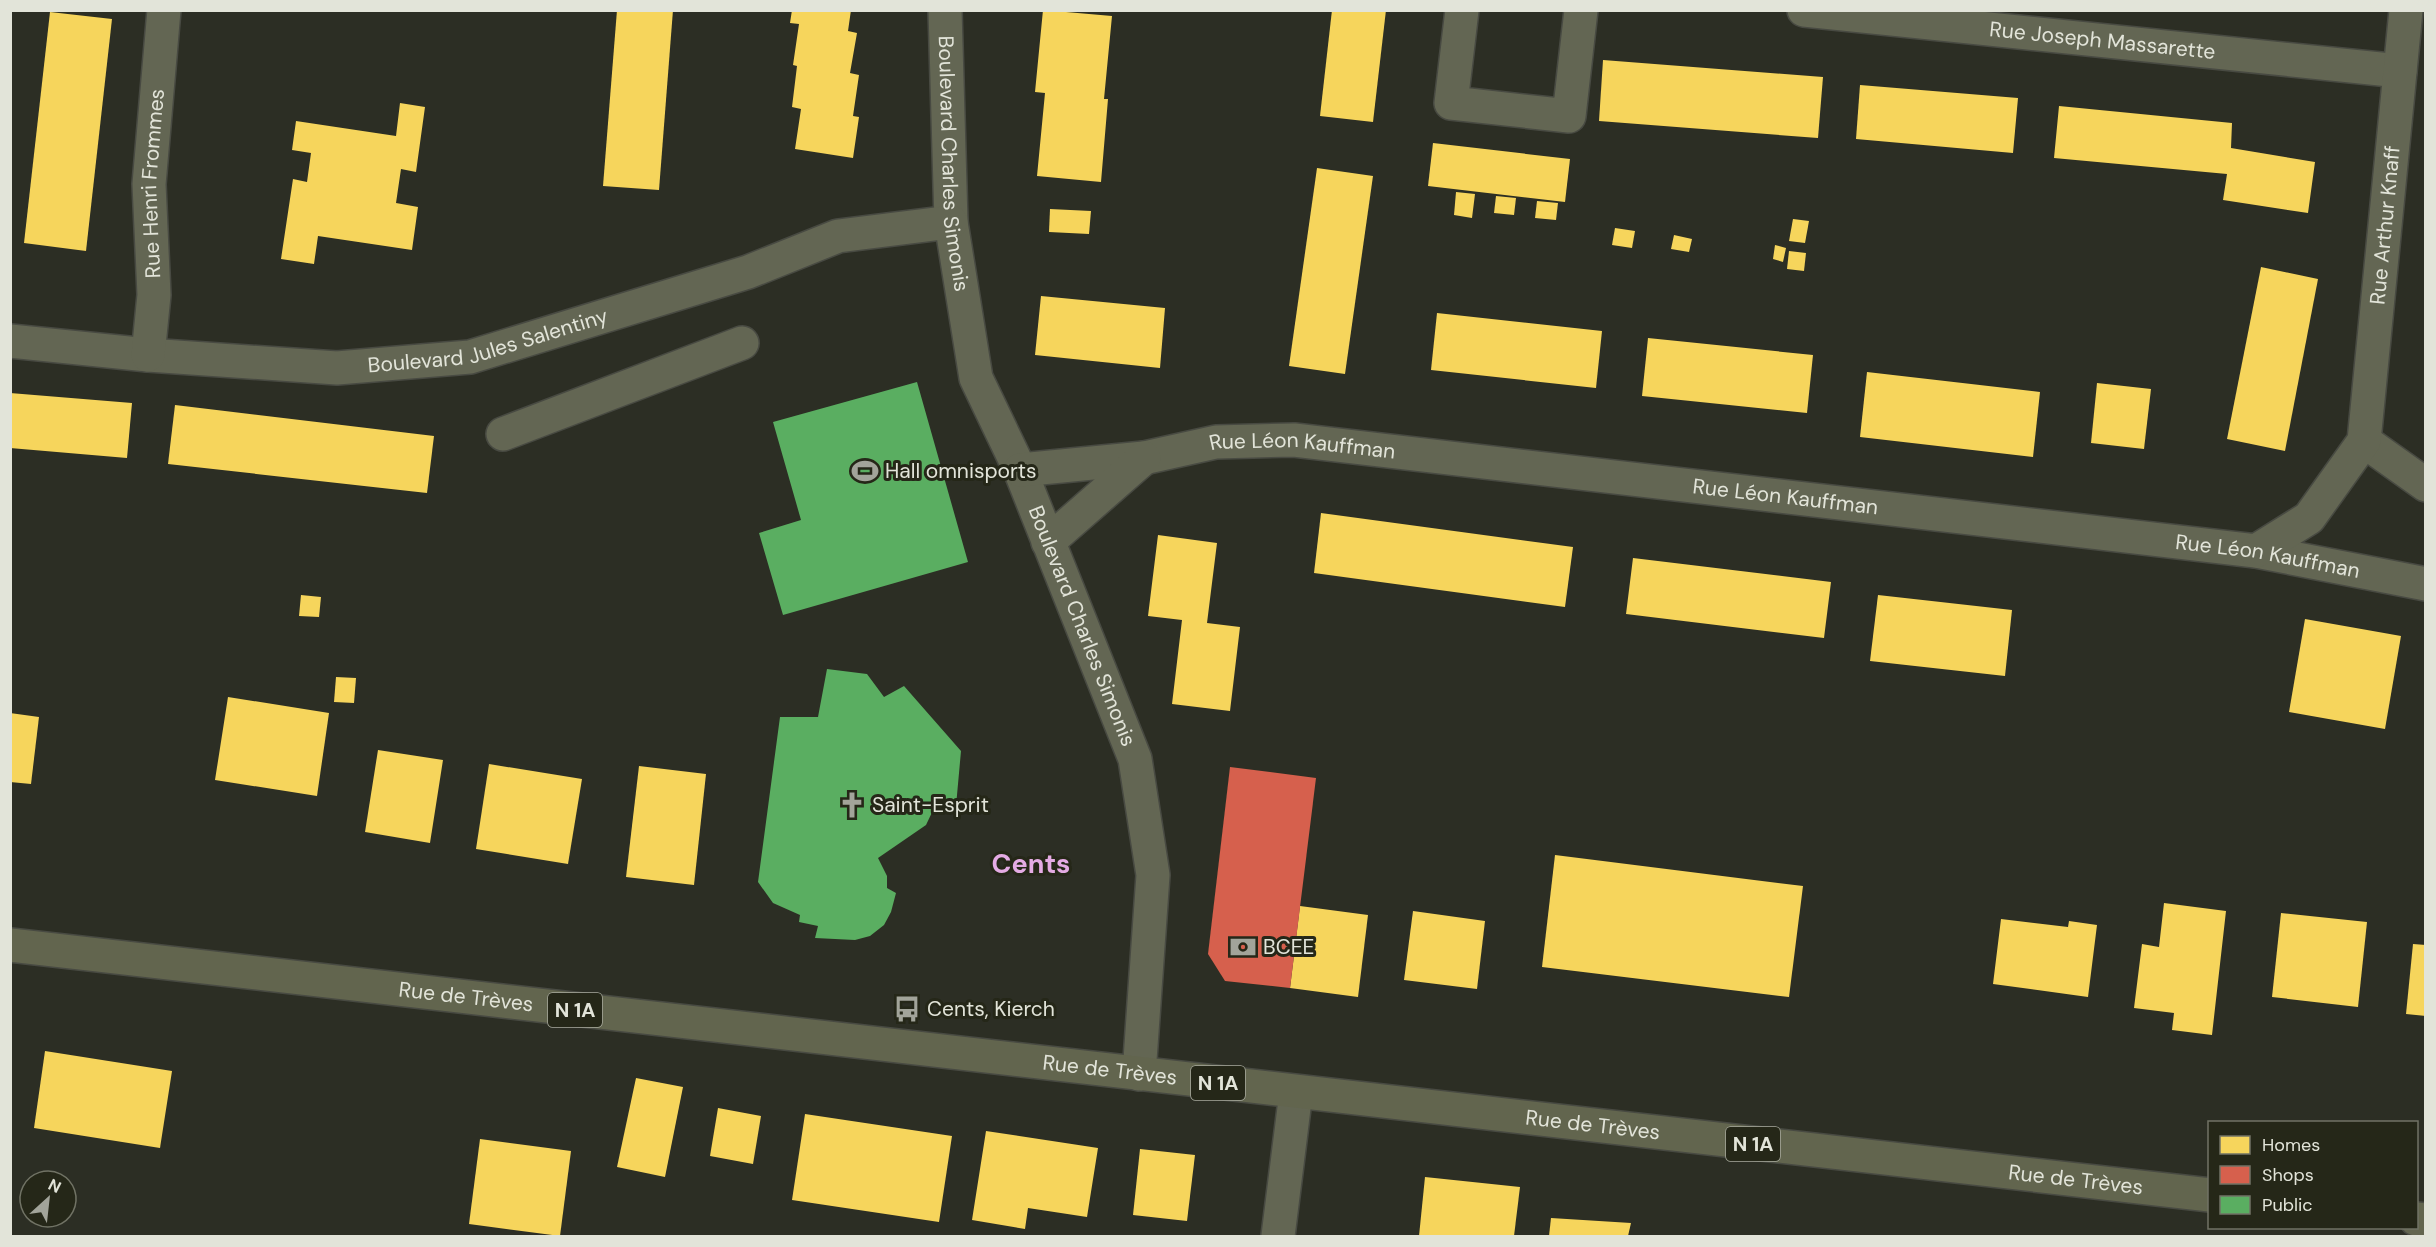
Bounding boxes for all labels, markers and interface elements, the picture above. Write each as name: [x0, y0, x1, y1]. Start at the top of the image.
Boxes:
street label: Rue Joseph Massarette: [1988, 15, 2217, 66]
street label: Boulevard Charles Simonis: [932, 35, 976, 294]
street label: Rue Henri Frommes: [135, 88, 171, 279]
street label: Rue Arthur Knaff: [2363, 144, 2407, 306]
street label: Boulevard Jules Salentiny: [367, 302, 611, 379]
street label: Rue Léon Kauffman: [1207, 426, 1397, 466]
sports icon: Hall omnisports: [850, 456, 880, 486]
place label: Hall omnisports: [885, 457, 1037, 485]
street label: Rue Léon Kauffman: [1691, 472, 1880, 521]
street label: Boulevard Charles Simonis: [1022, 502, 1143, 750]
street label: Rue Léon Kauffman: [2174, 528, 2362, 585]
church icon: Saint-Esprit: [837, 790, 867, 820]
place label: Saint-Esprit: [872, 791, 989, 819]
district label: Cents: [992, 846, 1070, 881]
bank icon: BCEE: [1228, 932, 1258, 962]
place label: BCEE: [1263, 933, 1314, 961]
street label: Rue de Trèves: [397, 975, 535, 1018]
road number: N 1A: [548, 993, 602, 1027]
bus stop icon: Cents, Kierch: [892, 994, 922, 1024]
place label: Cents, Kierch: [927, 995, 1055, 1023]
street label: Rue de Trèves: [1041, 1048, 1179, 1092]
road number: N 1A: [1191, 1066, 1245, 1100]
street label: Rue de Trèves: [1524, 1103, 1662, 1146]
legend: [2208, 1121, 2418, 1229]
road number: N 1A: [1726, 1127, 1780, 1161]
text: Homes: [2262, 1133, 2320, 1157]
street label: Rue de Trèves: [2007, 1158, 2144, 1201]
text: Shops: [2262, 1163, 2314, 1187]
north arrow: [18, 1169, 78, 1229]
text: N: [45, 1174, 65, 1198]
text: Public: [2262, 1193, 2313, 1217]

